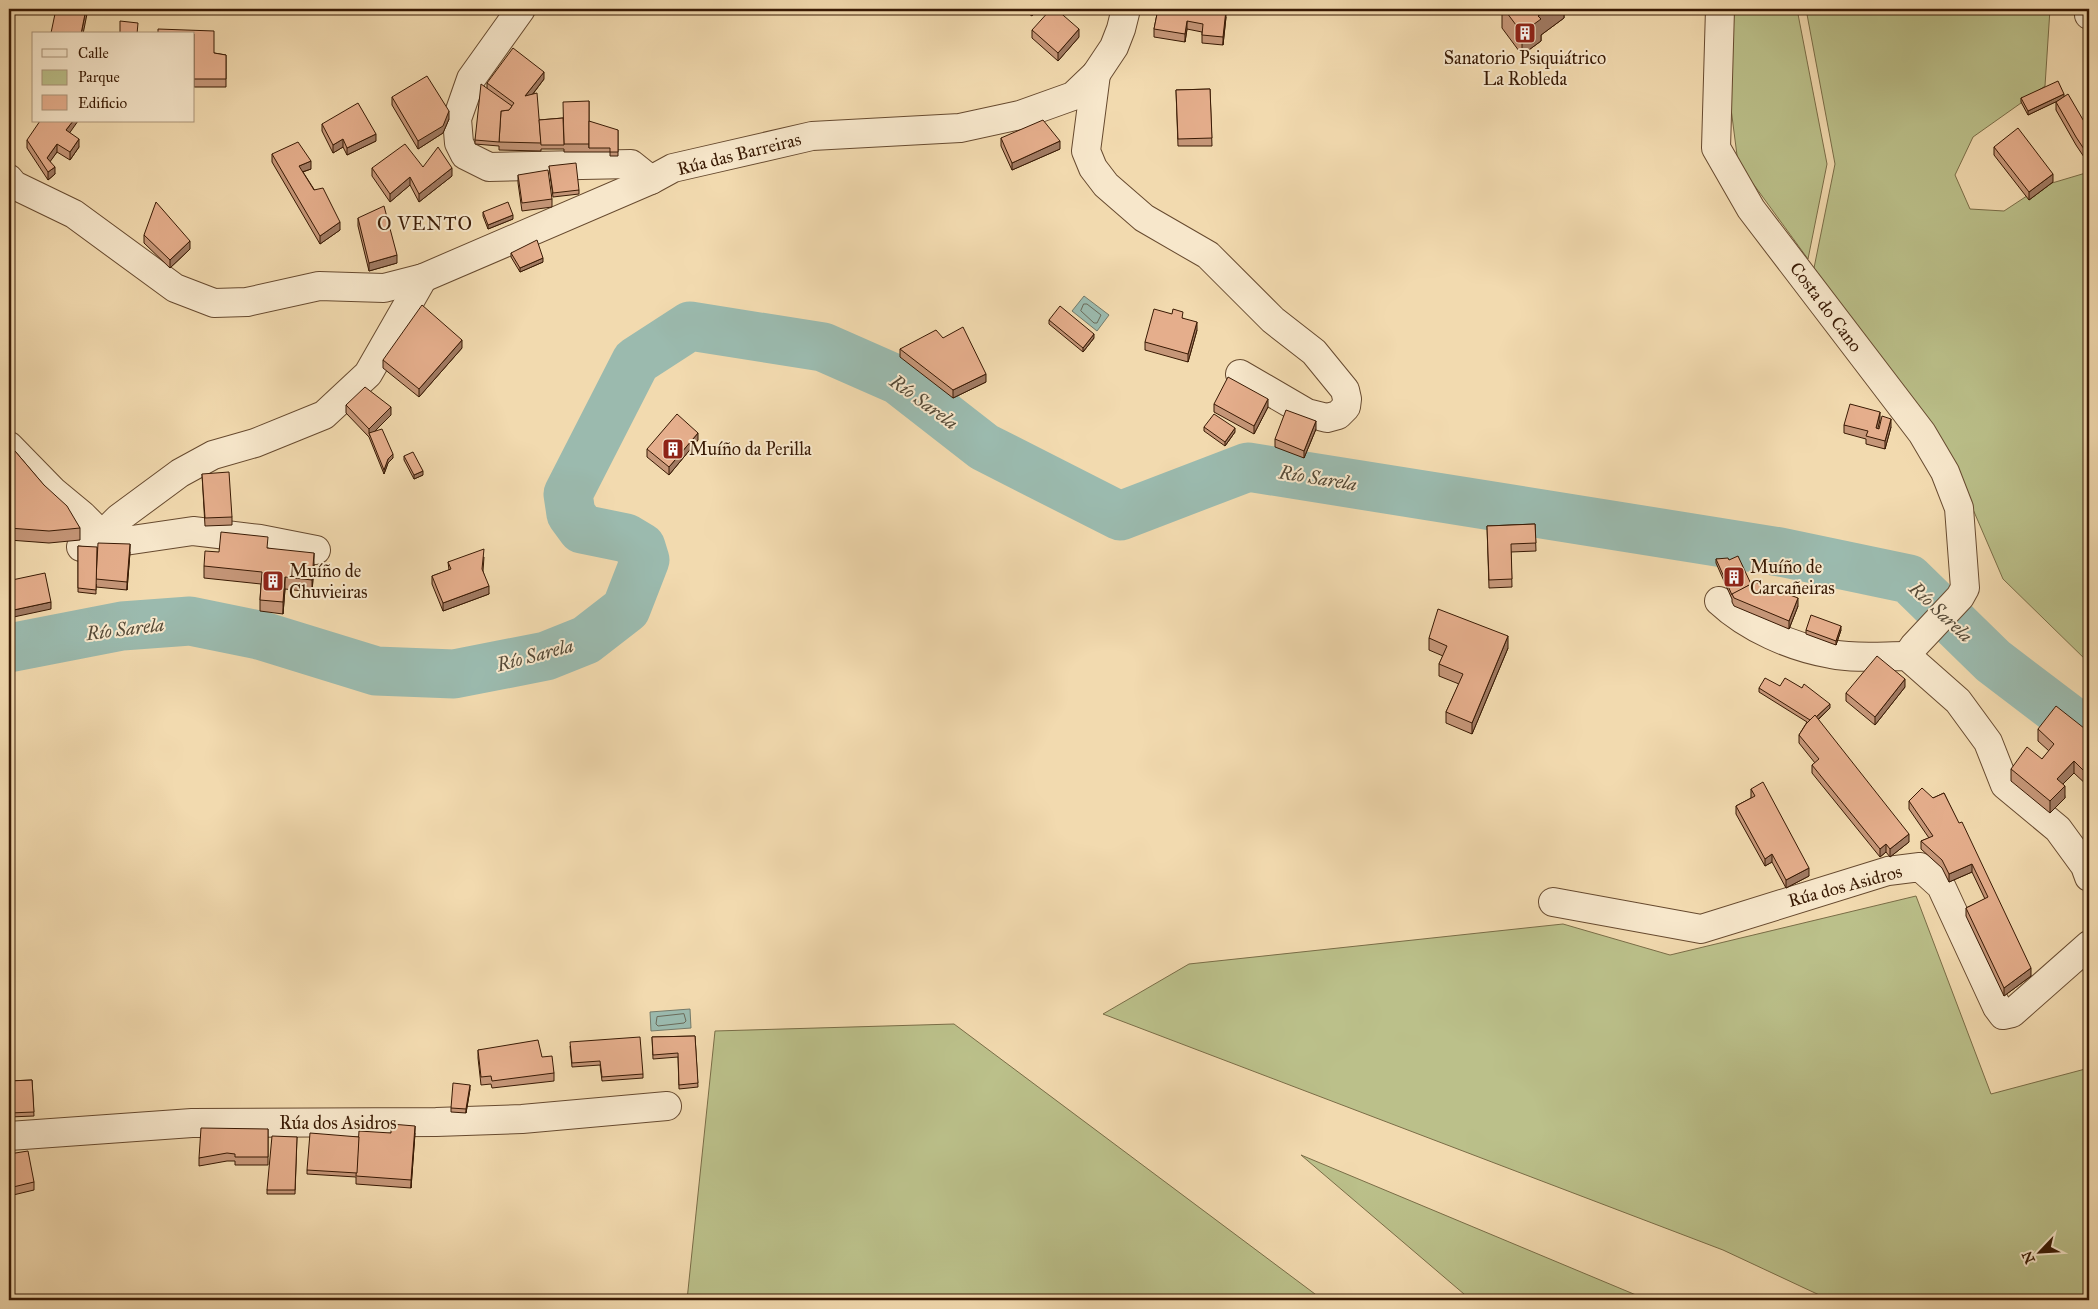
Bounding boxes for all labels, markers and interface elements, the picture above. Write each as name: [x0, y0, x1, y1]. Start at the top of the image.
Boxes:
building icon: Sanatorio Psiquiátrico La Robleda: [1513, 21, 1537, 45]
legend: [32, 32, 195, 122]
text: Calle: [78, 44, 109, 62]
place label: Sanatorio Psiquiátrico La Robleda: [1444, 47, 1606, 90]
text: Parque: [78, 68, 120, 87]
text: Edificio: [78, 94, 127, 112]
street label: Rúa das Barreiras: [675, 128, 803, 180]
district label: O VENTO: [377, 212, 473, 235]
street label: Costa do Cano: [1785, 258, 1867, 356]
water label: Río Sarela: [885, 369, 962, 434]
building icon: Muíño da Perilla: [661, 437, 685, 461]
place label: Muíño da Perilla: [689, 438, 812, 460]
water label: Río Sarela: [1277, 460, 1358, 495]
place label: Muíño de Carcañeiras: [1750, 556, 1835, 599]
place label: Muíño de Chuvieiras: [289, 560, 368, 603]
building icon: Muíño de Carcañeiras: [1722, 565, 1746, 589]
building icon: Muíño de Chuvieiras: [261, 569, 285, 593]
water label: Río Sarela: [1904, 576, 1977, 647]
water label: Río Sarela: [84, 613, 165, 645]
water label: Río Sarela: [493, 634, 576, 677]
street label: Rúa dos Asidros: [1786, 860, 1904, 912]
street label: Rúa dos Asidros: [279, 1112, 397, 1134]
north arrow: [2016, 1226, 2066, 1276]
text: N: [2018, 1248, 2039, 1266]

